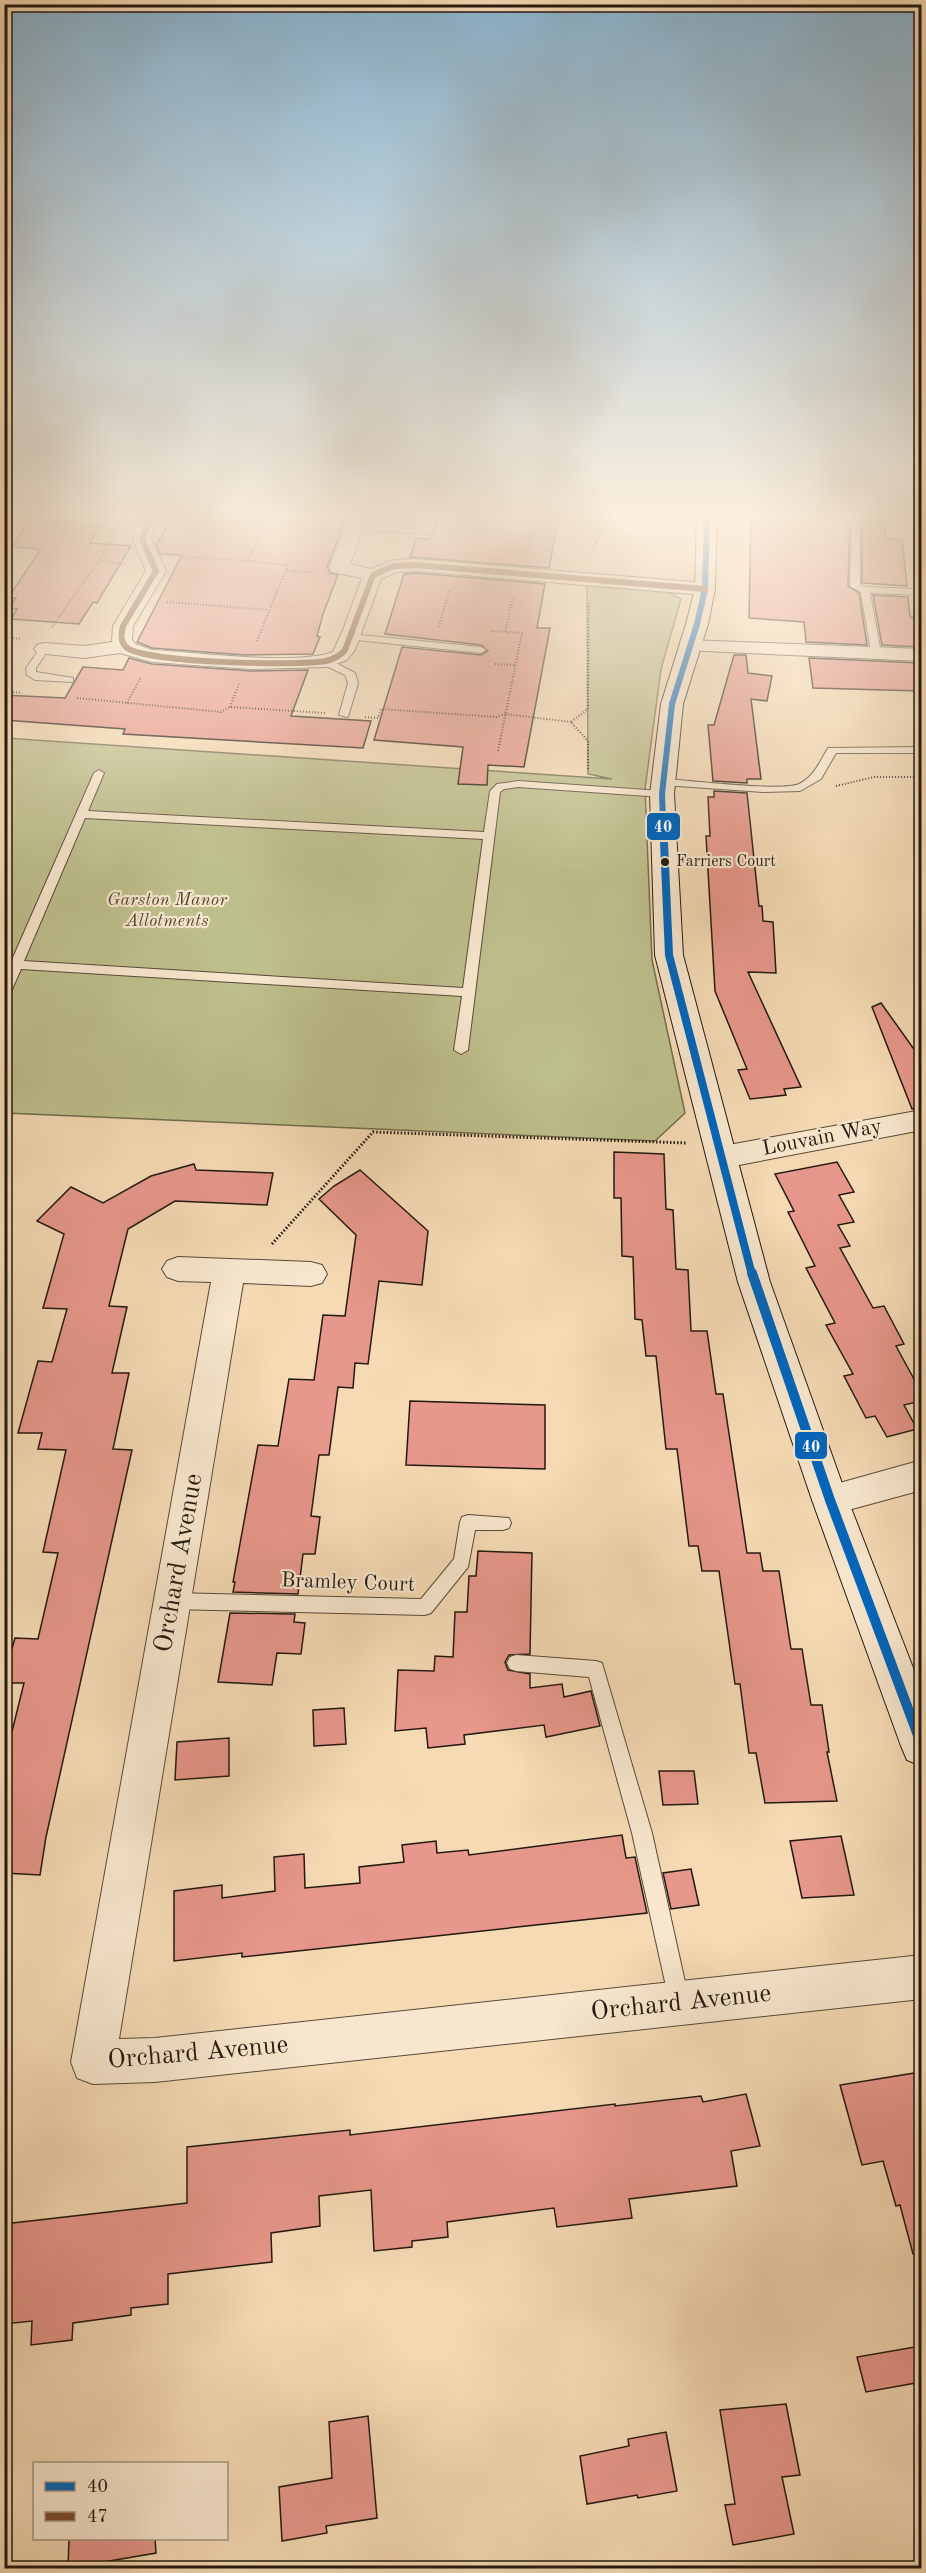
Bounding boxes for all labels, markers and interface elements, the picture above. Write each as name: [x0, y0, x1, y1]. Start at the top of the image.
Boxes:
line badge: 40: [646, 812, 681, 841]
text: 40: [654, 820, 672, 836]
place label: Farriers Court: [676, 854, 776, 870]
marker: Farriers Court: [659, 856, 671, 868]
park label: Garston Manor Allotments: [107, 891, 228, 930]
street label: Louvain Way: [760, 1116, 884, 1160]
line badge: 40: [794, 1431, 828, 1460]
text: 40: [802, 1440, 820, 1456]
street label: Orchard Avenue: [150, 1471, 208, 1655]
street label: Bramley Court: [281, 1570, 415, 1596]
street label: Orchard Avenue: [589, 1981, 773, 2025]
street label: Orchard Avenue: [107, 2032, 289, 2074]
legend: [33, 2462, 228, 2540]
text: 40: [87, 2478, 108, 2496]
text: 47: [87, 2508, 108, 2526]

